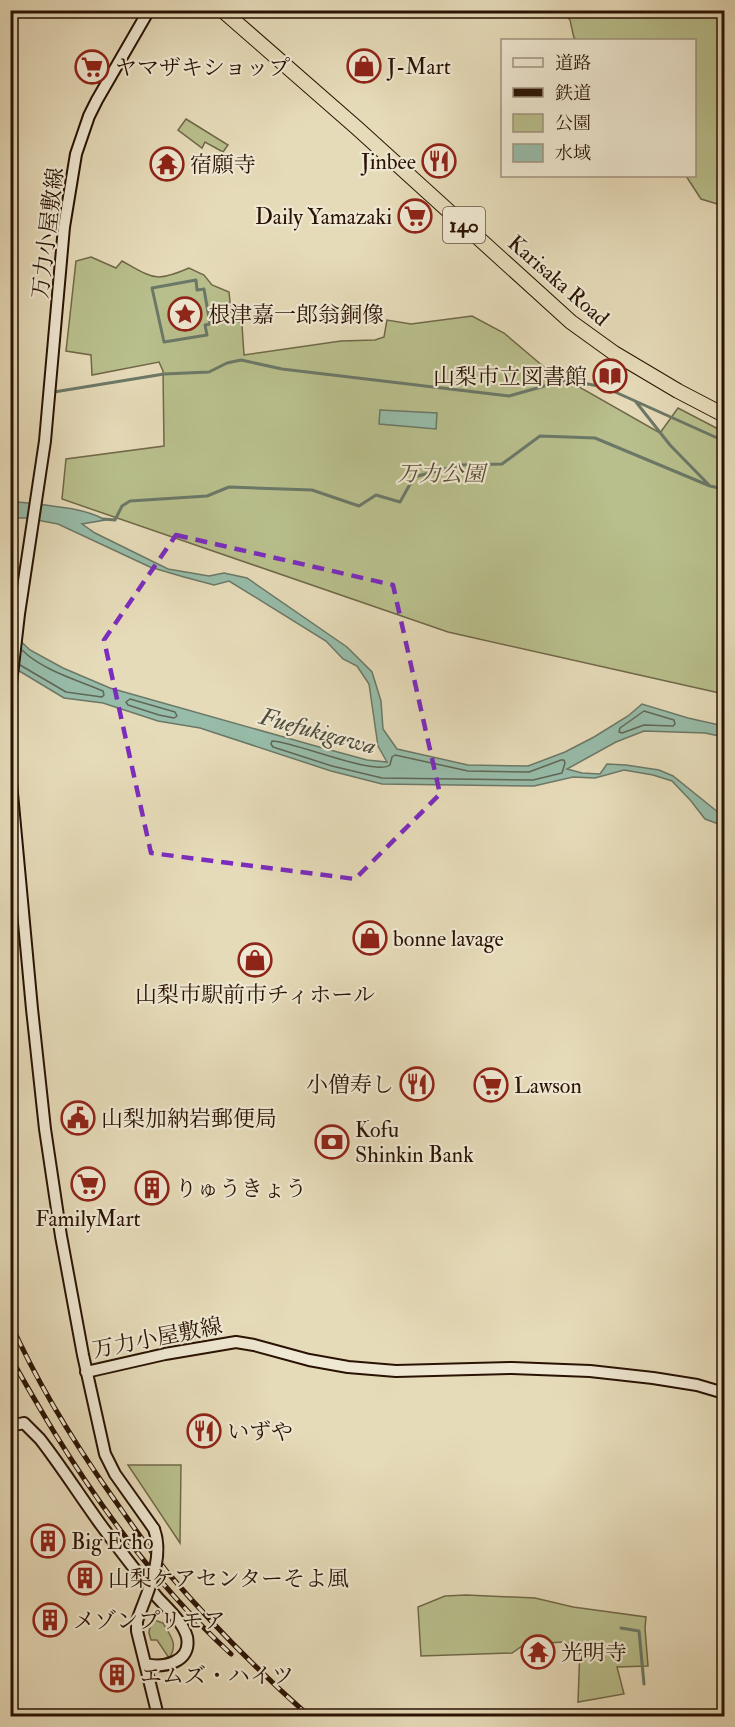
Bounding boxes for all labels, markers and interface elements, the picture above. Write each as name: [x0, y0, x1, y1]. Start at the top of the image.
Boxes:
legend: [501, 39, 696, 177]
shop icon: J-Mart: [346, 48, 382, 84]
supermarket icon: ヤマザキショップ: [74, 49, 110, 85]
text: 道路: [555, 52, 591, 75]
place label: J-Mart: [386, 53, 451, 81]
place label: ヤマザキショップ: [115, 54, 290, 82]
text: 鉄道: [555, 82, 591, 105]
text: 公園: [555, 112, 591, 135]
text: 水域: [555, 142, 591, 165]
restaurant icon: Jinbee: [421, 143, 457, 179]
temple icon: 宿願寺: [149, 146, 185, 182]
place label: Jinbee: [360, 148, 416, 176]
place label: 宿願寺: [190, 151, 256, 179]
street label: 万力小屋敷線: [26, 166, 70, 300]
supermarket icon: Daily Yamazaki: [397, 198, 433, 234]
place label: Daily Yamazaki: [255, 203, 392, 231]
road number: 140: [443, 207, 485, 243]
street label: Karisaka Road: [502, 229, 615, 332]
place icon: 根津嘉一郎翁銅像: [167, 296, 203, 332]
place label: 根津嘉一郎翁銅像: [208, 301, 384, 329]
library icon: 山梨市立図書館: [592, 358, 628, 394]
place label: 山梨市立図書館: [433, 363, 587, 391]
park label: 万力公園: [397, 460, 488, 488]
water label: Fuefukigawa: [255, 701, 380, 762]
shop icon: bonne lavage: [352, 920, 388, 956]
place label: bonne lavage: [393, 925, 504, 953]
shop icon: 山梨市駅前市チィホール: [237, 942, 273, 978]
place label: 山梨市駅前市チィホール: [135, 981, 375, 1009]
restaurant icon: 小僧寿し: [399, 1066, 435, 1102]
supermarket icon: Lawson: [473, 1067, 509, 1103]
place label: 小僧寿し: [306, 1071, 394, 1099]
place label: Lawson: [514, 1072, 582, 1100]
public building icon: 山梨加納岩郵便局: [60, 1100, 96, 1136]
place label: 山梨加納岩郵便局: [101, 1105, 277, 1133]
place label: Kofu Shinkin Bank: [355, 1116, 474, 1169]
bank icon: Kofu Shinkin Bank: [314, 1124, 350, 1160]
supermarket icon: FamilyMart: [70, 1166, 106, 1202]
building icon: りゅうきょう: [134, 1170, 170, 1206]
place label: りゅうきょう: [175, 1175, 307, 1203]
place label: FamilyMart: [35, 1205, 141, 1233]
street label: 万力小屋敷線: [90, 1312, 225, 1364]
restaurant icon: いずや: [186, 1413, 222, 1449]
place label: いずや: [227, 1418, 293, 1446]
building icon: Big Echo: [30, 1523, 66, 1559]
place label: Big Echo: [71, 1528, 153, 1556]
building icon: 山梨ケアセンターそよ風: [67, 1560, 103, 1596]
place label: 山梨ケアセンターそよ風: [108, 1565, 349, 1593]
building icon: メゾンプリモア: [32, 1602, 68, 1638]
place label: メゾンプリモア: [73, 1607, 225, 1635]
temple icon: 光明寺: [520, 1634, 556, 1670]
place label: 光明寺: [561, 1639, 627, 1667]
building icon: エムズ・ハイツ: [99, 1657, 135, 1693]
place label: エムズ・ハイツ: [140, 1662, 294, 1690]

